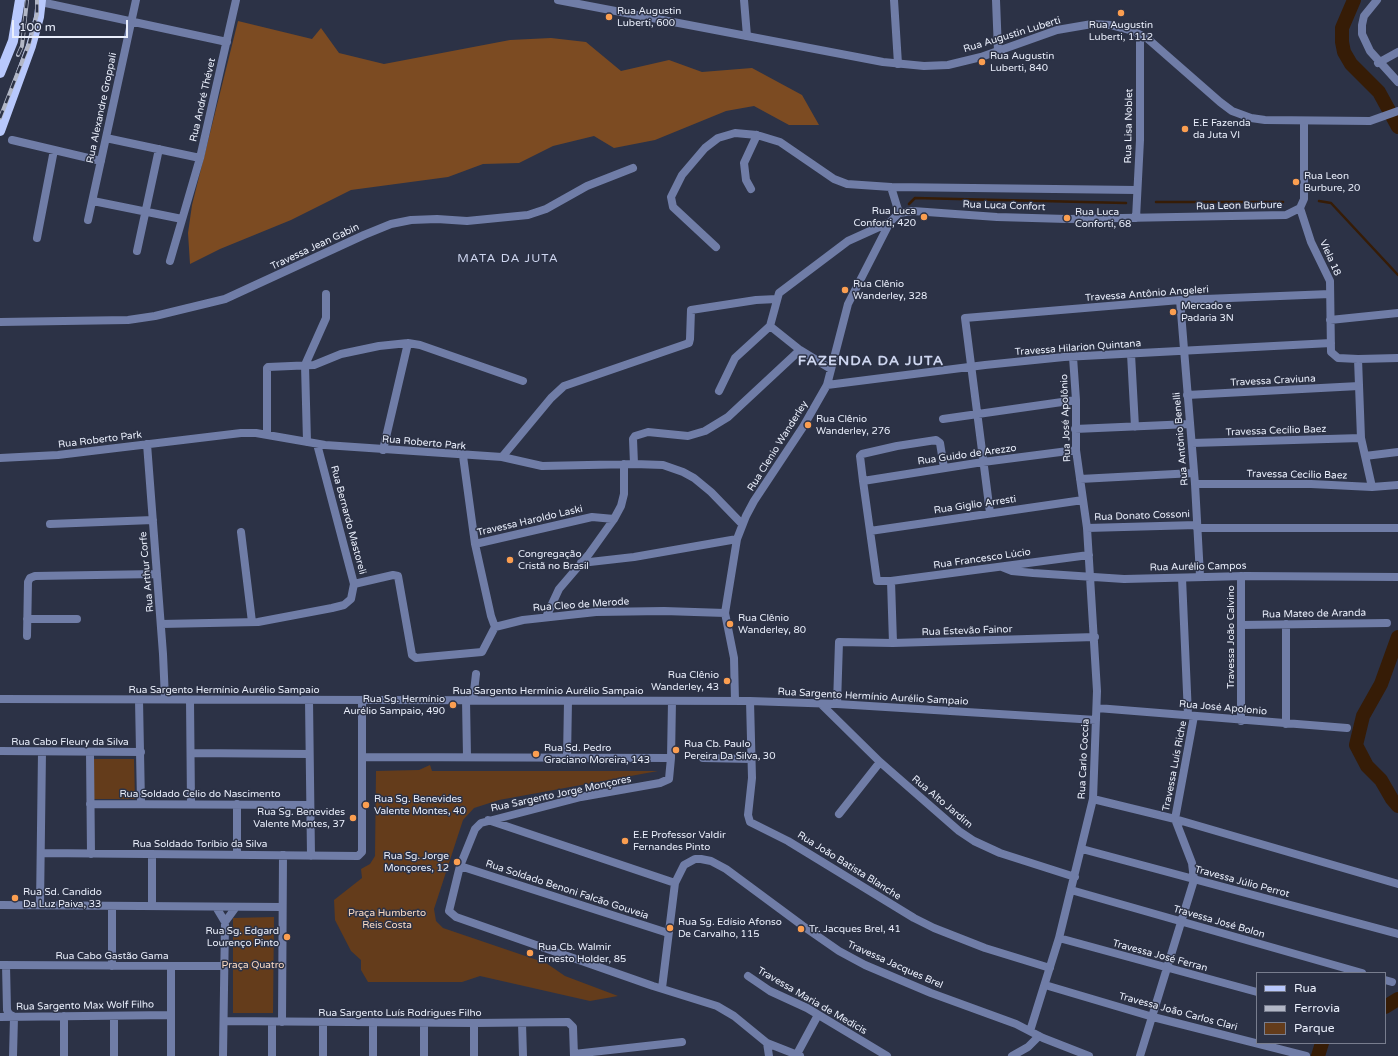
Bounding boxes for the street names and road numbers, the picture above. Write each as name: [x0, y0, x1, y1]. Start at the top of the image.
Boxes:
street label: Rua Augustin Luberti: [962, 15, 1062, 55]
street label: Rua Alexandre Groppali: [84, 52, 120, 164]
street label: Rua André Thévet: [188, 57, 218, 143]
street label: Rua Lisa Noblet: [1122, 88, 1136, 164]
street label: Rua Luca Confort: [962, 199, 1046, 213]
street label: Rua Leon Burbure: [1196, 199, 1282, 213]
street label: Travessa Jean Gabin: [269, 221, 361, 273]
street label: Viela 18: [1317, 238, 1343, 278]
street label: Travessa Antônio Angeleri: [1085, 284, 1209, 304]
street label: Travessa Hilarion Quintana: [1015, 338, 1141, 358]
street label: Travessa Craviuna: [1230, 373, 1316, 389]
street label: Rua José Apolônio: [1058, 374, 1074, 462]
street label: Rua Antônio Benelli: [1171, 392, 1191, 486]
street label: Rua Clenio Wanderley: [745, 399, 811, 493]
street label: Travessa Cecílio Baez: [1225, 423, 1327, 439]
street label: Rua Roberto Park: [57, 429, 143, 451]
street label: Rua Roberto Park: [382, 433, 466, 453]
street label: Rua Guido de Arezzo: [917, 442, 1017, 468]
street label: Rua Bernardo Mastoreli: [328, 464, 368, 576]
street label: Travessa Cecilio Baez: [1247, 468, 1347, 482]
street label: Rua Giglio Arresti: [933, 493, 1017, 517]
street label: Travessa Haroldo Laski: [476, 503, 584, 539]
street label: Rua Donato Cossoni: [1094, 508, 1190, 524]
street label: Rua Arthur Corfe: [137, 531, 157, 613]
street label: Rua Francesco Lúcio: [933, 546, 1031, 572]
street label: Rua Aurélio Campos: [1150, 560, 1246, 574]
street label: Travessa João Calvino: [1225, 585, 1237, 689]
street label: Rua Cleo de Merode: [532, 596, 630, 614]
street label: Rua Mateo de Aranda: [1262, 607, 1366, 621]
street label: Rua Estevão Fainor: [921, 623, 1013, 639]
street label: Rua Sargento Hermínio Aurélio Sampaio: [129, 684, 319, 696]
street label: Rua Sargento Hermínio Aurélio Sampaio: [453, 685, 643, 697]
street label: Rua Sargento Hermínio Aurélio Sampaio: [777, 686, 969, 708]
street label: Rua José Apolonio: [1179, 698, 1267, 718]
street label: Rua Carlo Coccia: [1076, 718, 1092, 800]
street label: Travessa Luís Riche: [1160, 720, 1190, 812]
street label: Rua Cabo Fleury da Silva: [11, 736, 129, 748]
street label: Rua Sargento Jorge Monçores: [490, 773, 632, 815]
street label: Rua Alto Jardim: [909, 773, 975, 831]
street label: Rua Soldado Celio do Nascimento: [119, 788, 281, 800]
street label: Rua João Batista Blanche: [795, 829, 903, 903]
street label: Rua Soldado Toríbio da Silva: [133, 838, 267, 850]
street label: Rua Soldado Benoni Falcão Gouveia: [484, 858, 650, 922]
street label: Travessa Júlio Perrot: [1193, 864, 1291, 900]
street label: Travessa José Bolon: [1172, 903, 1266, 941]
street label: Travessa José Ferran: [1111, 938, 1209, 974]
street label: Travessa Jacques Brel: [845, 939, 945, 991]
street label: Rua Cabo Gastão Gama: [55, 950, 169, 962]
street label: Travessa Maria de Medicis: [755, 965, 869, 1037]
street label: Travessa João Carlos Clari: [1117, 990, 1239, 1034]
street label: Rua Sargento Max Wolf Filho: [16, 999, 154, 1013]
street label: Rua Sargento Luís Rodrigues Filho: [318, 1007, 482, 1019]

